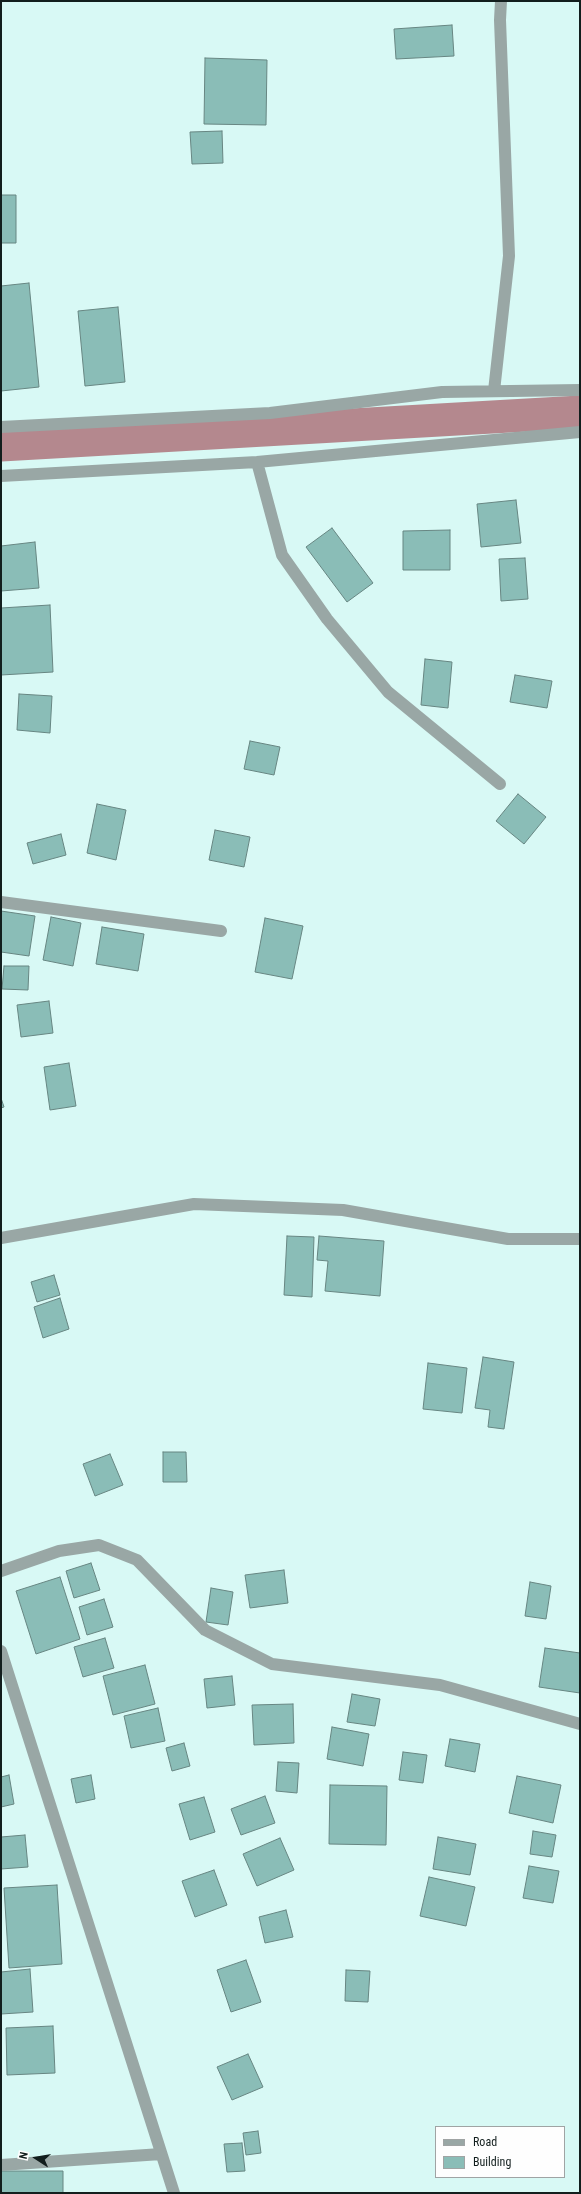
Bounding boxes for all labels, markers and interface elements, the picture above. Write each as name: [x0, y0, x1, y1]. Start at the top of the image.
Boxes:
legend: [435, 2126, 565, 2178]
text: Road: [473, 2135, 497, 2149]
north arrow: [16, 2138, 56, 2178]
text: N: [17, 2151, 31, 2160]
text: Building: [473, 2155, 511, 2169]

